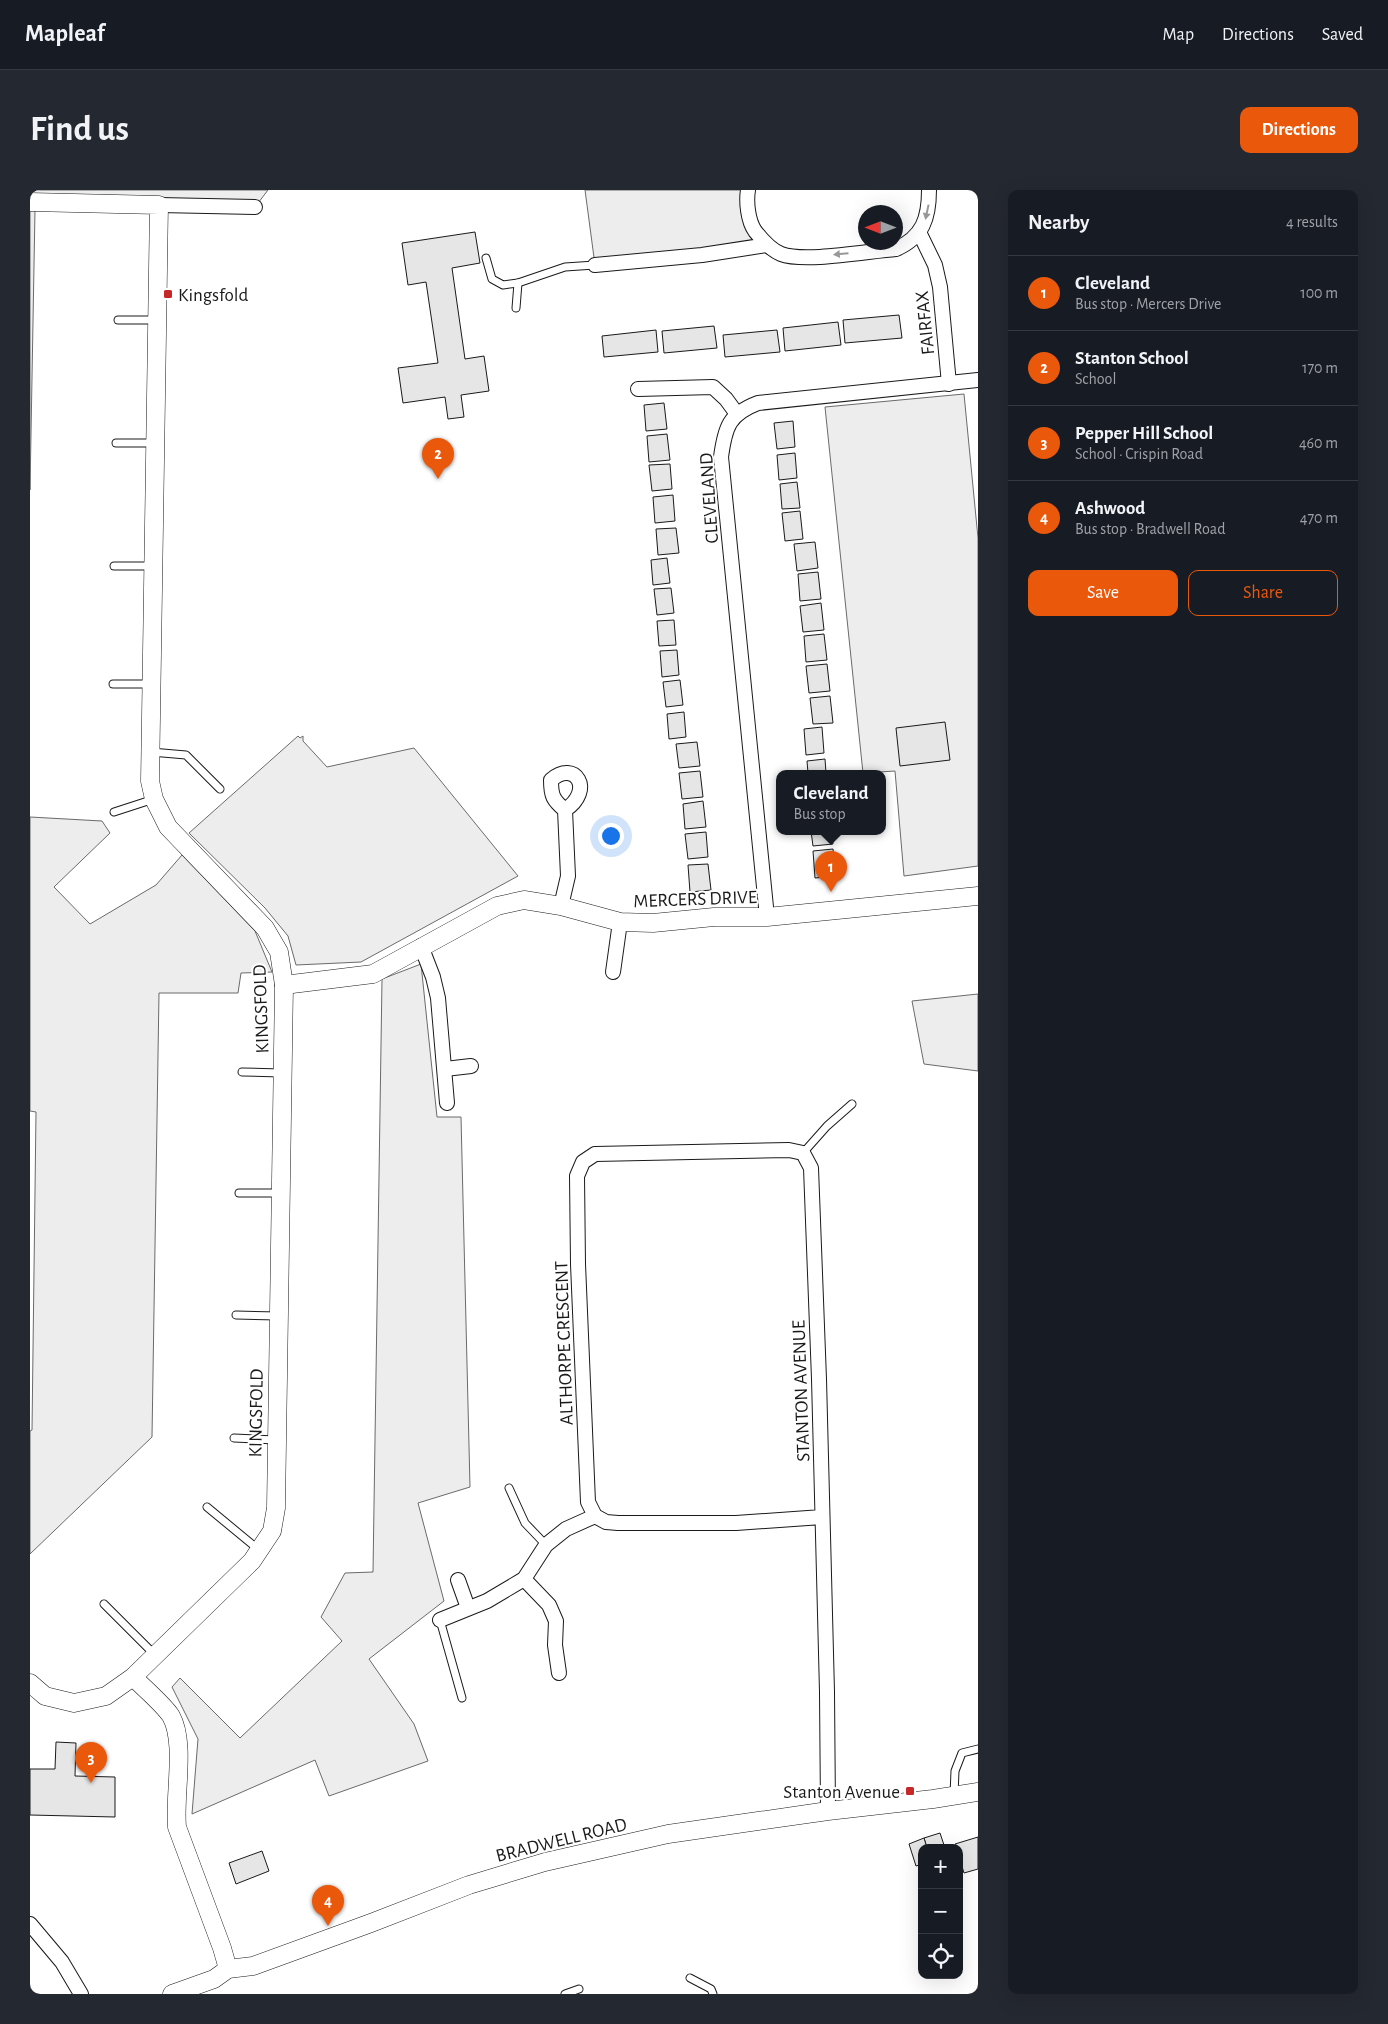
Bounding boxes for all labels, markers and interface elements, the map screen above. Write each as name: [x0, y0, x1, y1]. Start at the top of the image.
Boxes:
text: Mapleaf: [25, 22, 105, 46]
text: Map: [1163, 26, 1194, 44]
text: Directions: [1222, 26, 1294, 44]
text: Saved: [1322, 26, 1363, 44]
button: Directions: [1240, 107, 1358, 153]
text: Find us: [30, 112, 129, 147]
one-way arrow: [923, 204, 931, 219]
north arrow: [858, 205, 903, 250]
text: Nearby: [1028, 212, 1089, 233]
text: 4 results: [1286, 214, 1338, 230]
one-way arrow: [833, 250, 849, 258]
text: Cleveland: [1075, 274, 1150, 293]
text: 1: [1041, 285, 1047, 301]
text: 100 m: [1300, 285, 1338, 301]
place label: Kingsfold: [178, 286, 249, 305]
marker: Kingsfold: [162, 288, 174, 300]
street label: FAIRFAX: [913, 290, 938, 356]
text: Bus stop · Mercers Drive: [1075, 296, 1221, 312]
text: Stanton School: [1075, 349, 1189, 368]
text: 2: [1040, 360, 1048, 376]
text: 170 m: [1302, 360, 1338, 376]
text: School: [1075, 371, 1116, 387]
text: Pepper Hill School: [1075, 424, 1213, 443]
text: 3: [1041, 435, 1047, 451]
text: 460 m: [1299, 435, 1338, 451]
pin: 2: [422, 438, 454, 479]
text: School · Crispin Road: [1075, 446, 1203, 462]
street label: CLEVELAND: [697, 452, 722, 544]
text: Ashwood: [1075, 499, 1145, 518]
text: 4: [1040, 510, 1048, 526]
text: 470 m: [1300, 510, 1338, 526]
text: Bus stop · Bradwell Road: [1075, 521, 1225, 537]
button: Save: [1028, 570, 1178, 616]
button: Share: [1188, 570, 1338, 616]
popup: [776, 770, 886, 835]
text: Cleveland: [793, 784, 869, 803]
text: Bus stop: [793, 806, 846, 822]
your location: [598, 823, 624, 849]
pin: 1: [815, 851, 847, 892]
street label: MERCERS DRIVE: [633, 888, 757, 911]
street label: KINGSFOLD: [250, 964, 273, 1054]
street label: ALTHORPE CRESCENT: [552, 1260, 577, 1425]
street label: STANTON AVENUE: [790, 1320, 813, 1462]
street label: KINGSFOLD: [246, 1368, 267, 1458]
pin: 3: [75, 1742, 107, 1783]
place label: Stanton Avenue: [783, 1783, 900, 1802]
marker: Stanton Avenue: [904, 1785, 916, 1797]
street label: BRADWELL ROAD: [494, 1815, 629, 1866]
map controls: [918, 1844, 963, 1979]
button: +: [918, 1844, 963, 1889]
pin: 4: [312, 1885, 344, 1926]
button: −: [918, 1889, 963, 1934]
button: locate: [918, 1934, 963, 1979]

